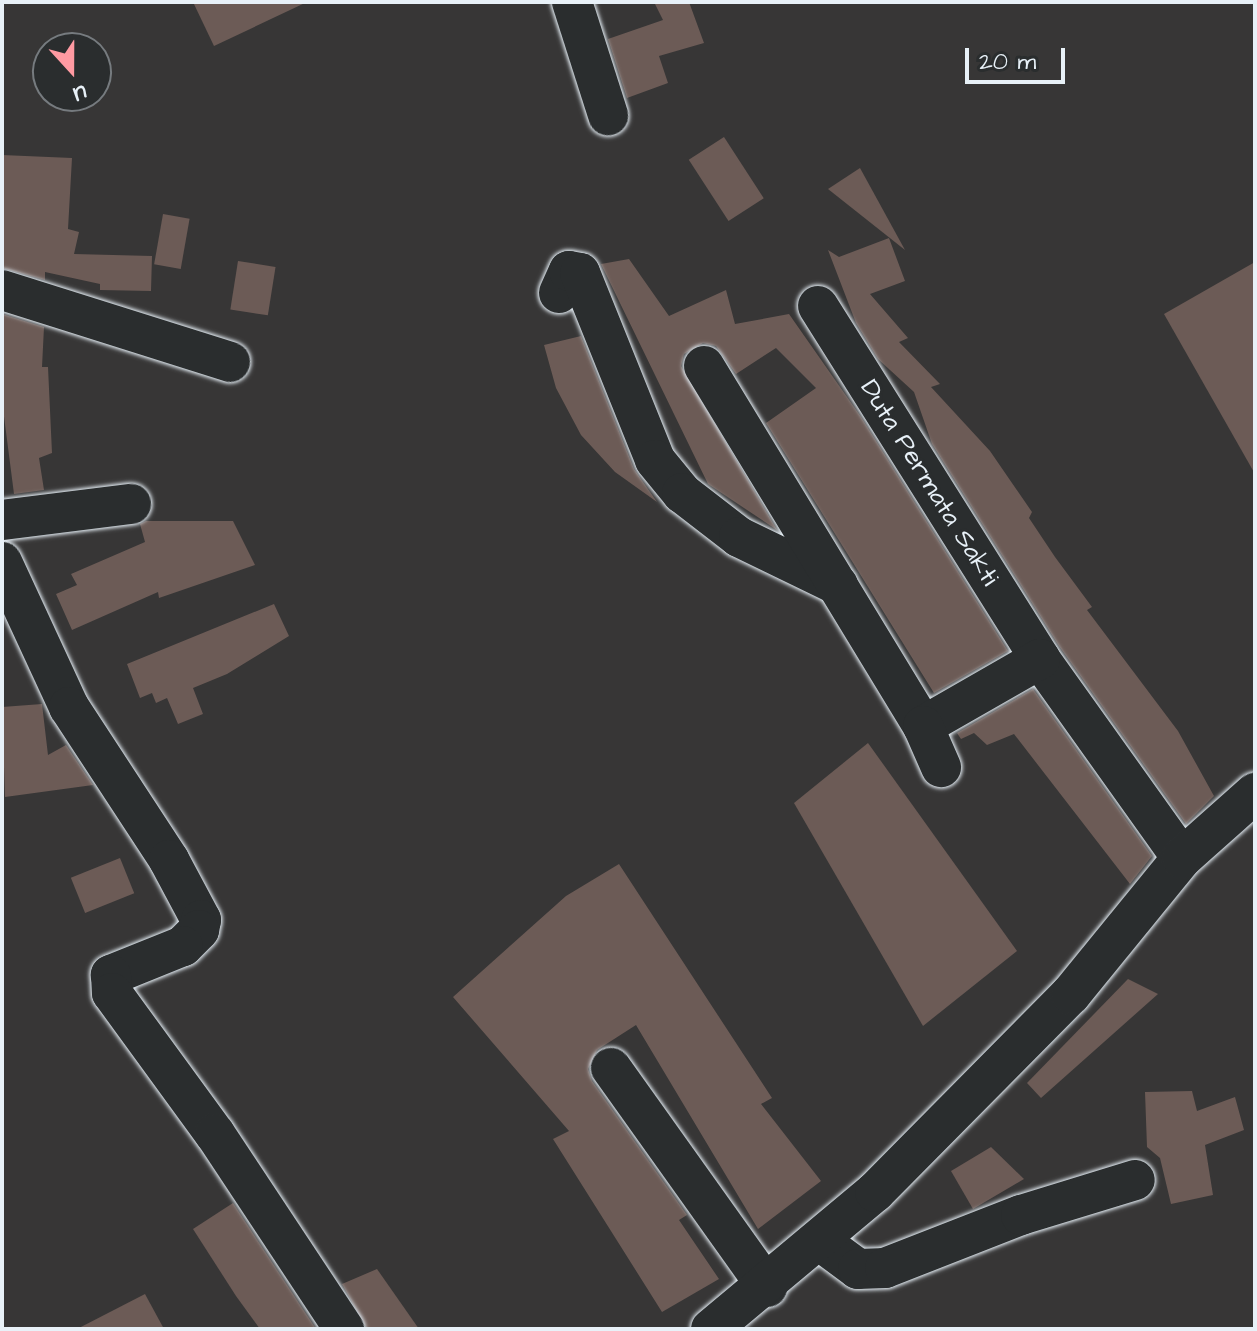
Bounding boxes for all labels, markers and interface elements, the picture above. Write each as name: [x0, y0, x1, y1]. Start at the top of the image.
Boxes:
north arrow: [32, 32, 112, 112]
scale bar: [969, 32, 1069, 82]
text: 20 m: [979, 45, 1036, 79]
text: U: [69, 76, 91, 110]
street label: Duta Permata Sakti: [853, 374, 1005, 592]

